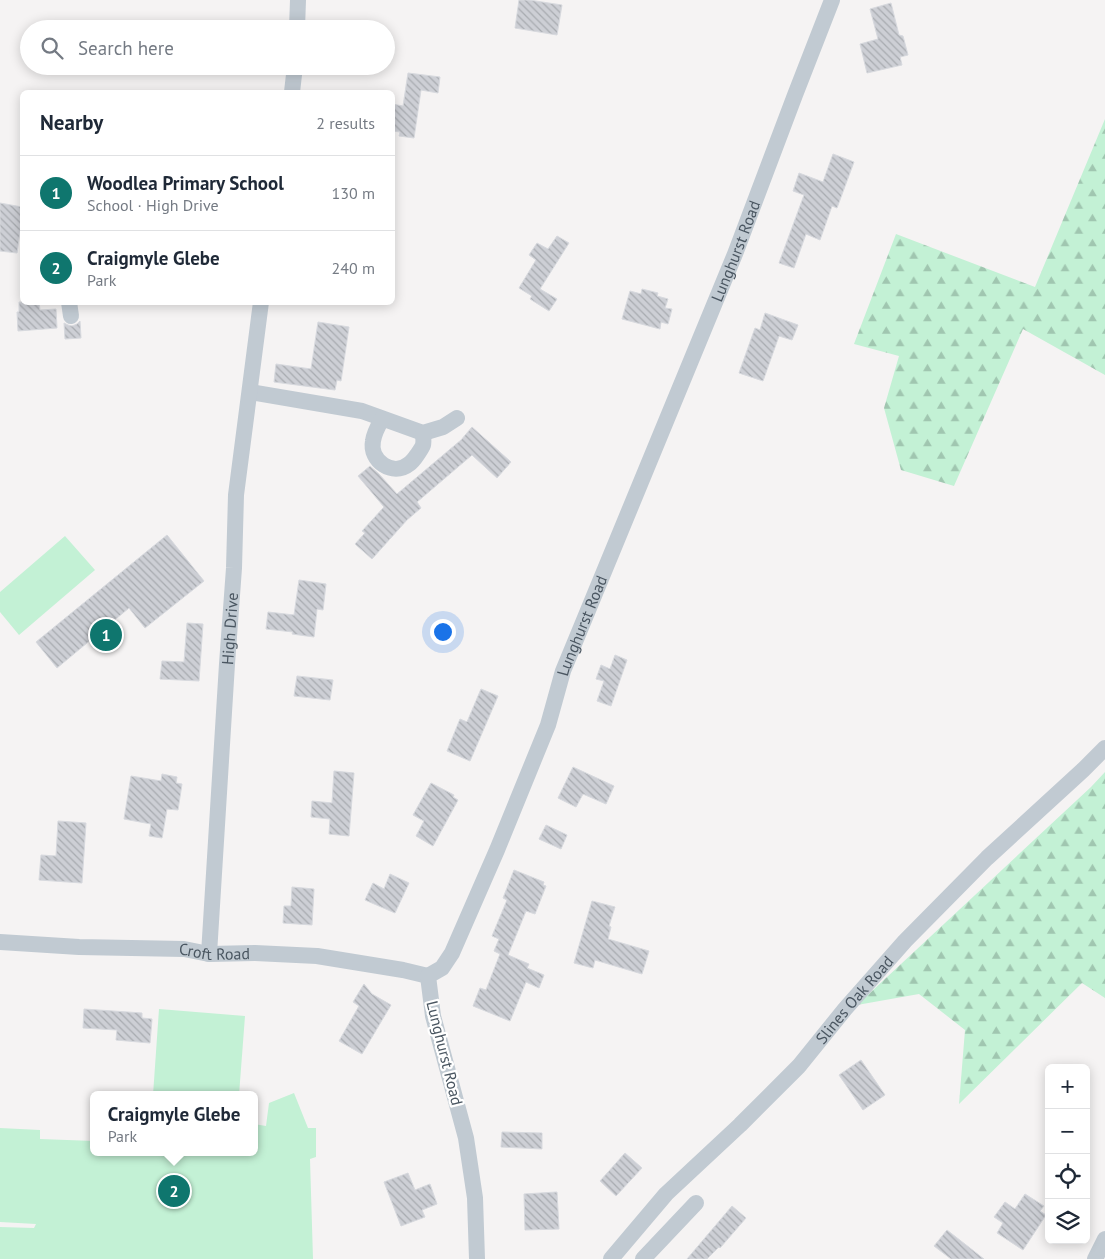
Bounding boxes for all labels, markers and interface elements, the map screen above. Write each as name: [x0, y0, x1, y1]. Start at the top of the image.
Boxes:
search box: [20, 20, 395, 75]
icon: search: [38, 34, 66, 62]
text: Search here: [78, 36, 174, 60]
text: Nearby: [40, 109, 103, 136]
text: 2 results: [316, 113, 375, 133]
text: Woodlea Primary School: [87, 171, 284, 195]
text: 1: [51, 183, 61, 203]
text: 130 m: [332, 183, 375, 203]
text: School · High Drive: [87, 195, 219, 215]
street label: Lunghurst Road: [706, 198, 764, 305]
text: Craigmyle Glebe: [87, 246, 220, 270]
text: 2: [51, 258, 61, 278]
text: 240 m: [332, 258, 375, 278]
text: Park: [87, 270, 116, 290]
street label: Lunghurst Road: [552, 572, 611, 678]
street label: High Drive: [217, 592, 242, 666]
pin: 1: [90, 616, 122, 654]
your location: [430, 619, 456, 645]
street label: Croft Road: [179, 939, 250, 964]
street label: Slines Oak Road: [811, 952, 897, 1048]
street label: Lunghurst Road: [422, 999, 468, 1107]
map controls: [1045, 1064, 1090, 1244]
button: +: [1045, 1064, 1090, 1109]
popup: [90, 1091, 258, 1156]
text: Craigmyle Glebe: [108, 1102, 240, 1126]
button: −: [1045, 1109, 1090, 1154]
text: Park: [108, 1126, 137, 1146]
button: locate: [1045, 1154, 1090, 1199]
pin: 2: [158, 1172, 190, 1210]
button: layers: [1045, 1199, 1090, 1244]

